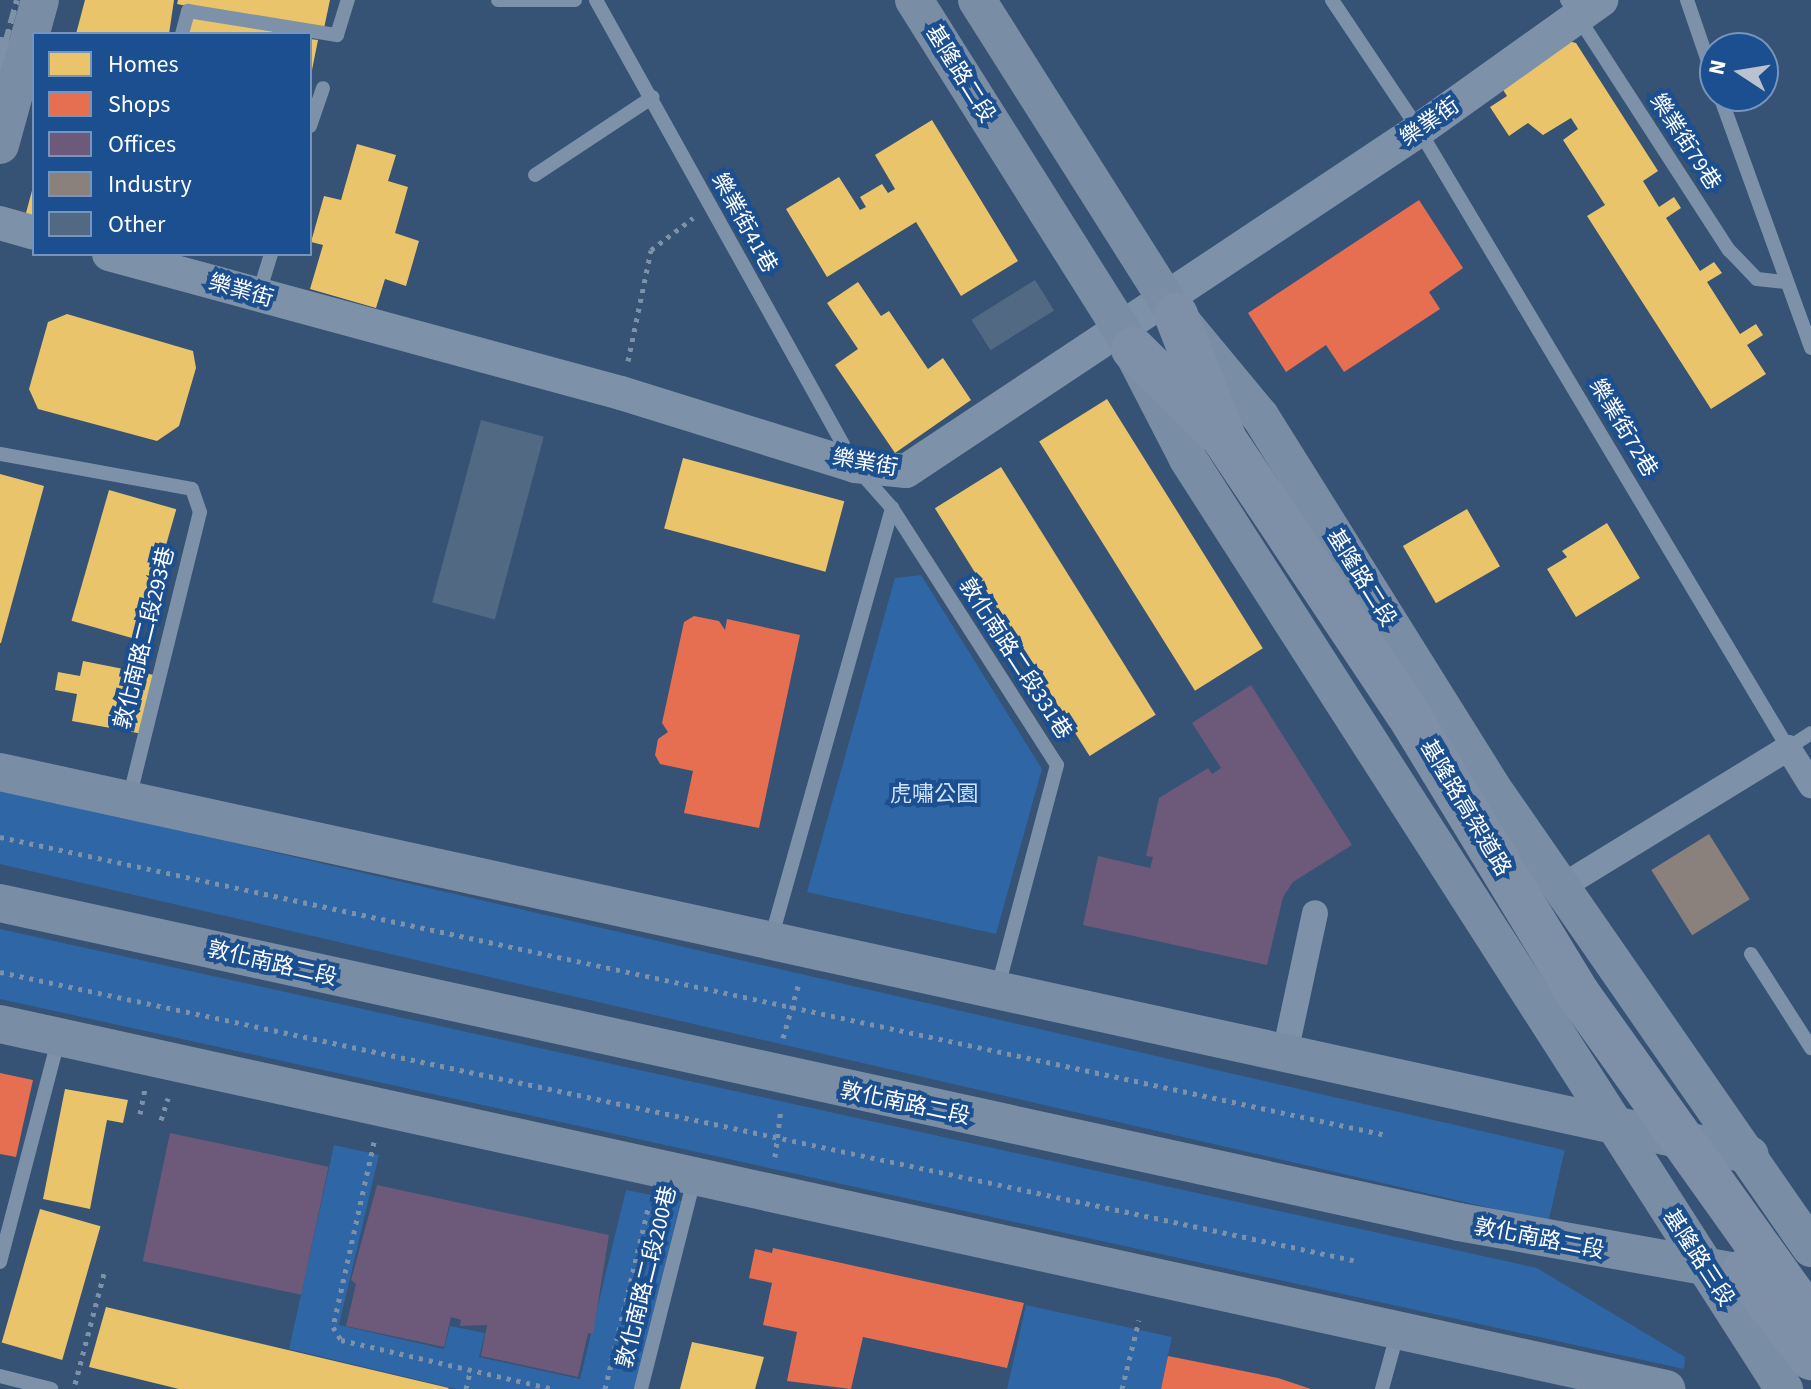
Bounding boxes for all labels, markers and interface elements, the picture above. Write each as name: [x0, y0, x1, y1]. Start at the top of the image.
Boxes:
street label: 基隆路二段: [920, 20, 1000, 128]
legend: [32, 32, 312, 256]
north arrow: [1699, 32, 1779, 112]
text: Homes: [108, 47, 179, 82]
text: N: [1700, 57, 1735, 78]
text: Shops: [108, 87, 170, 122]
street label: 樂業街79巷: [1644, 89, 1726, 195]
street label: 樂業街: [1395, 92, 1465, 152]
text: Offices: [108, 127, 176, 162]
text: Industry: [108, 167, 192, 202]
street label: 樂業街41巷: [706, 169, 782, 277]
text: Other: [108, 207, 165, 242]
street label: 樂業街: [206, 269, 276, 313]
street label: 樂業街72巷: [1583, 374, 1663, 482]
street label: 樂業街: [830, 444, 900, 482]
street label: 基隆路二段: [1321, 524, 1401, 632]
street label: 敦化南路二段293巷: [110, 544, 180, 732]
street label: 敦化南路二段331巷: [953, 573, 1077, 745]
street label: 基隆路高架道路: [1414, 735, 1516, 881]
park label: 虎嘯公園: [890, 782, 978, 808]
street label: 敦化南路二段: [205, 936, 339, 992]
street label: 敦化南路二段: [838, 1077, 972, 1131]
street label: 敦化南路二段200巷: [612, 1183, 682, 1371]
street label: 基隆路三段: [1657, 1205, 1739, 1311]
street label: 敦化南路二段: [1472, 1213, 1606, 1265]

